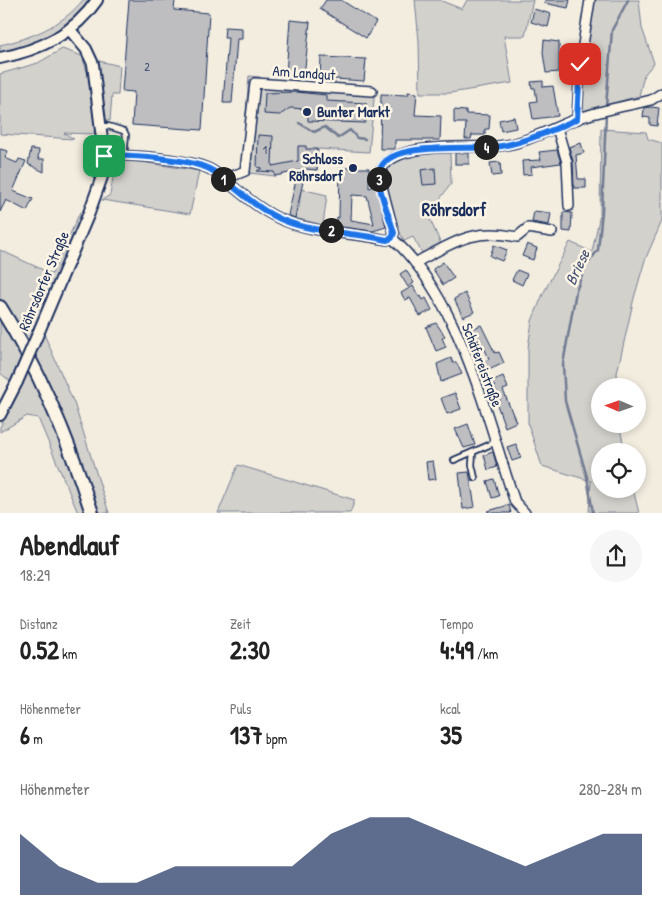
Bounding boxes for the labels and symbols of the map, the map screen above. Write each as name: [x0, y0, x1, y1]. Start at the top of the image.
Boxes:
pin: [559, 43, 601, 85]
house number: 2: [144, 58, 150, 75]
street label: Am Landgut: [272, 60, 337, 85]
place label: Bunter Markt: [317, 101, 391, 122]
marker: Bunter Markt: [301, 106, 313, 118]
pin: 4: [474, 134, 498, 160]
pin: [83, 135, 125, 177]
house number: 1: [263, 141, 267, 158]
place label: Schloss Röhrsdorf: [289, 148, 344, 186]
marker: Schloss Röhrsdorf: [347, 162, 359, 174]
pin: 1: [210, 166, 236, 192]
pin: 3: [366, 166, 392, 192]
district label: Röhrsdorf: [422, 197, 487, 222]
pin: 2: [318, 218, 344, 242]
street label: Röhrsdorfer Straße: [13, 228, 74, 334]
water label: Briese: [559, 245, 595, 288]
street label: Schäfereistraße: [457, 320, 508, 410]
north arrow: [591, 378, 646, 432]

